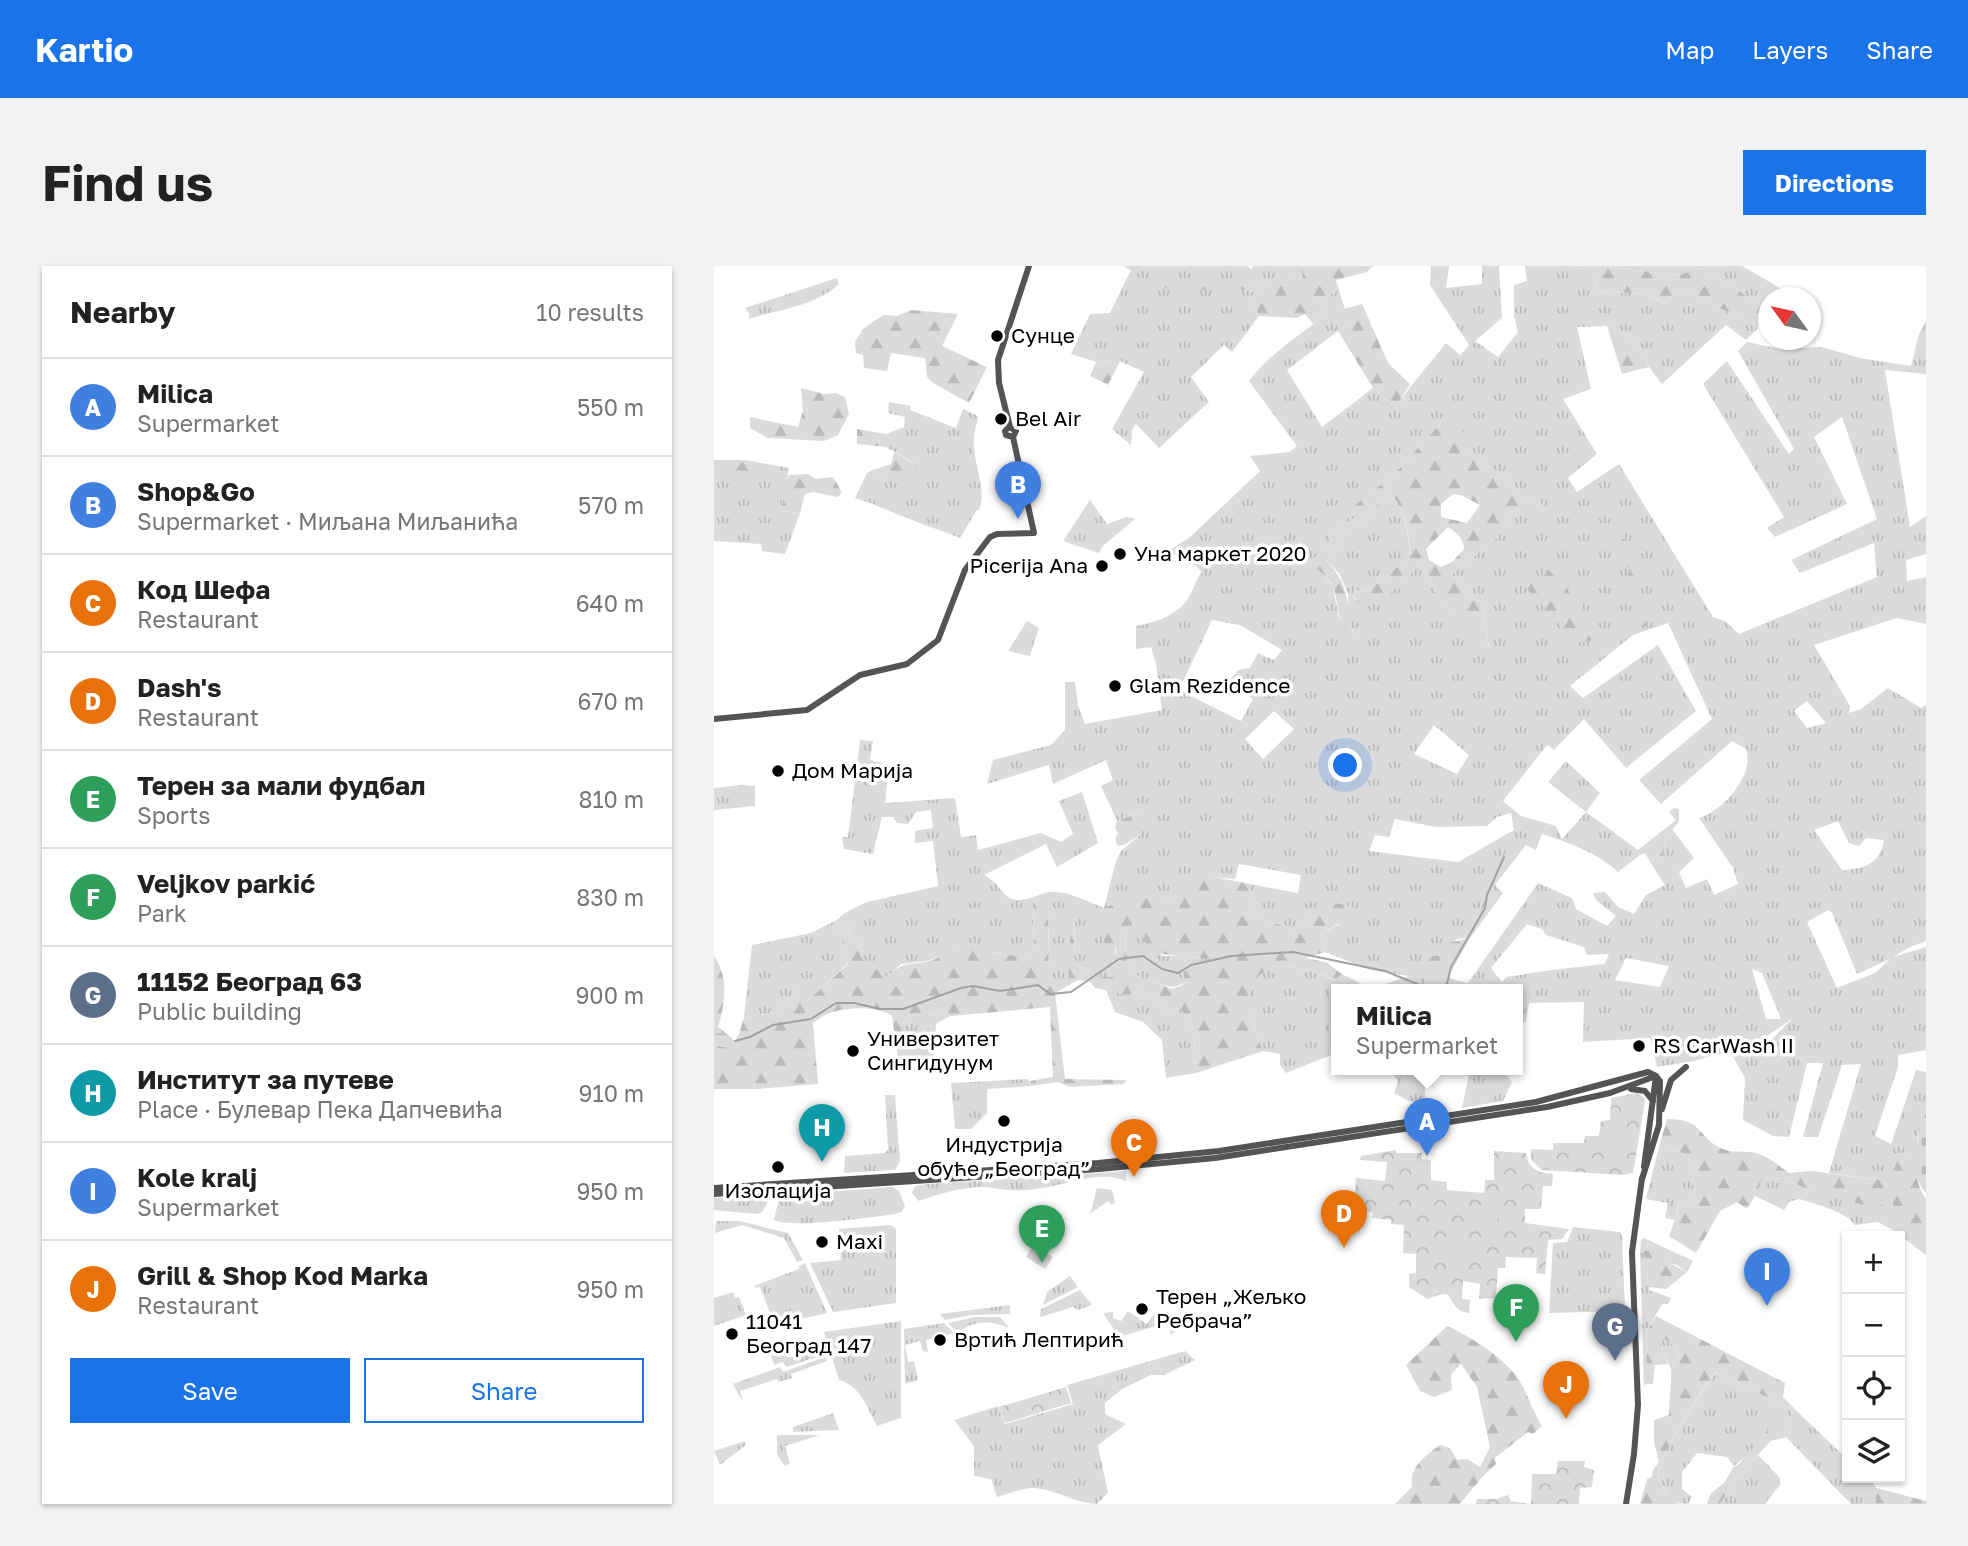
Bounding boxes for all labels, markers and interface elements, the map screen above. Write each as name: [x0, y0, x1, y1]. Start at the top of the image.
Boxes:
text: Kartio: [35, 30, 133, 69]
text: Map: [1665, 35, 1714, 64]
text: Layers: [1752, 35, 1828, 64]
text: Share: [1866, 35, 1933, 64]
button: Directions: [1743, 150, 1926, 215]
text: Find us: [42, 153, 213, 212]
north arrow: [1758, 287, 1821, 350]
text: Nearby: [70, 294, 175, 330]
text: 10 results: [536, 298, 644, 326]
place label: Сунце: [1011, 322, 1075, 348]
marker: Сунце: [989, 328, 1005, 344]
text: Milica: [137, 378, 213, 409]
text: A: [85, 393, 101, 421]
text: 550 m: [577, 393, 644, 421]
place label: Bel Air: [1015, 405, 1081, 431]
text: Supermarket: [137, 409, 280, 437]
marker: Bel Air: [993, 411, 1009, 427]
pin: B: [995, 461, 1041, 519]
text: Shop&Go: [137, 476, 255, 507]
text: B: [85, 491, 101, 519]
text: 570 m: [578, 491, 644, 519]
text: Supermarket · Миљана Миљанића: [137, 507, 518, 535]
place label: Уна маркет 2020: [1134, 540, 1307, 566]
marker: Уна маркет 2020: [1112, 546, 1128, 562]
place label: Picerija Ana: [970, 552, 1088, 578]
marker: Picerija Ana: [1094, 558, 1110, 574]
text: Код Шефа: [137, 574, 270, 605]
text: C: [85, 589, 101, 617]
text: 640 m: [576, 589, 644, 617]
text: Restaurant: [137, 605, 259, 633]
text: Dash's: [137, 672, 222, 703]
place label: Glam Rezidence: [1129, 672, 1290, 698]
marker: Glam Rezidence: [1107, 678, 1123, 694]
text: D: [85, 687, 101, 715]
text: 670 m: [578, 687, 644, 715]
text: Restaurant: [137, 703, 259, 731]
your location: [1328, 748, 1362, 782]
place label: Дом Марија: [792, 757, 913, 783]
marker: Дом Марија: [770, 763, 786, 779]
text: Терен за мали фудбал: [137, 770, 426, 801]
text: E: [86, 785, 100, 813]
text: 810 m: [578, 785, 644, 813]
text: Sports: [137, 801, 211, 829]
text: Veljkov parkić: [137, 868, 315, 899]
text: F: [86, 883, 100, 911]
text: 830 m: [576, 883, 644, 911]
text: Park: [137, 899, 187, 927]
text: 11152 Београд 63: [137, 966, 362, 997]
text: G: [85, 981, 101, 1009]
text: 900 m: [575, 981, 644, 1009]
popup: [1331, 984, 1523, 1075]
text: Public building: [137, 997, 302, 1025]
text: Milica: [1356, 1000, 1432, 1031]
place label: Универзитет Сингидунум: [867, 1025, 999, 1075]
text: Supermarket: [1356, 1031, 1498, 1059]
place label: RS CarWash II: [1653, 1032, 1794, 1058]
marker: RS CarWash II: [1631, 1038, 1647, 1054]
marker: Универзитет Сингидунум: [845, 1043, 861, 1059]
text: Институт за путеве: [137, 1064, 394, 1095]
text: H: [84, 1079, 102, 1107]
text: 910 m: [579, 1079, 644, 1107]
text: Place · Булевар Пека Дапчевића: [137, 1095, 503, 1123]
pin: A: [1404, 1098, 1450, 1156]
pin: H: [799, 1104, 845, 1162]
marker: Индустрија обуће „Београд”: [996, 1113, 1012, 1129]
pin: C: [1111, 1119, 1157, 1177]
place label: Индустрија обуће „Београд”: [917, 1131, 1091, 1181]
marker: Изолација: [770, 1159, 786, 1175]
text: Kole kralj: [137, 1162, 257, 1193]
text: I: [89, 1177, 97, 1205]
text: 950 m: [576, 1177, 644, 1205]
place label: Изолација: [725, 1177, 831, 1203]
pin: D: [1321, 1190, 1367, 1248]
text: Supermarket: [137, 1193, 280, 1221]
pin: E: [1019, 1205, 1065, 1263]
place label: Maxi: [836, 1228, 883, 1254]
map controls: [1842, 1231, 1905, 1483]
button: +: [1842, 1231, 1905, 1294]
marker: Maxi: [814, 1234, 830, 1250]
pin: I: [1744, 1248, 1790, 1306]
text: Grill & Shop Kod Marka: [137, 1260, 428, 1291]
text: J: [86, 1275, 100, 1303]
text: 950 m: [576, 1275, 644, 1303]
place label: Терен „Жељко Ребрача”: [1156, 1283, 1306, 1333]
pin: F: [1493, 1284, 1539, 1342]
text: Restaurant: [137, 1291, 259, 1319]
button: −: [1842, 1294, 1905, 1357]
marker: Терен „Жељко Ребрача”: [1134, 1301, 1150, 1317]
pin: G: [1592, 1303, 1638, 1361]
place label: 11041 Београд 147: [746, 1308, 871, 1358]
marker: 11041 Београд 147: [724, 1326, 740, 1342]
place label: Вртић Лептирић: [954, 1326, 1124, 1352]
marker: Вртић Лептирић: [932, 1332, 948, 1348]
button: locate: [1842, 1357, 1905, 1420]
button: Save: [70, 1358, 350, 1423]
button: Share: [364, 1358, 644, 1423]
pin: J: [1543, 1361, 1589, 1419]
button: layers: [1842, 1420, 1905, 1483]

